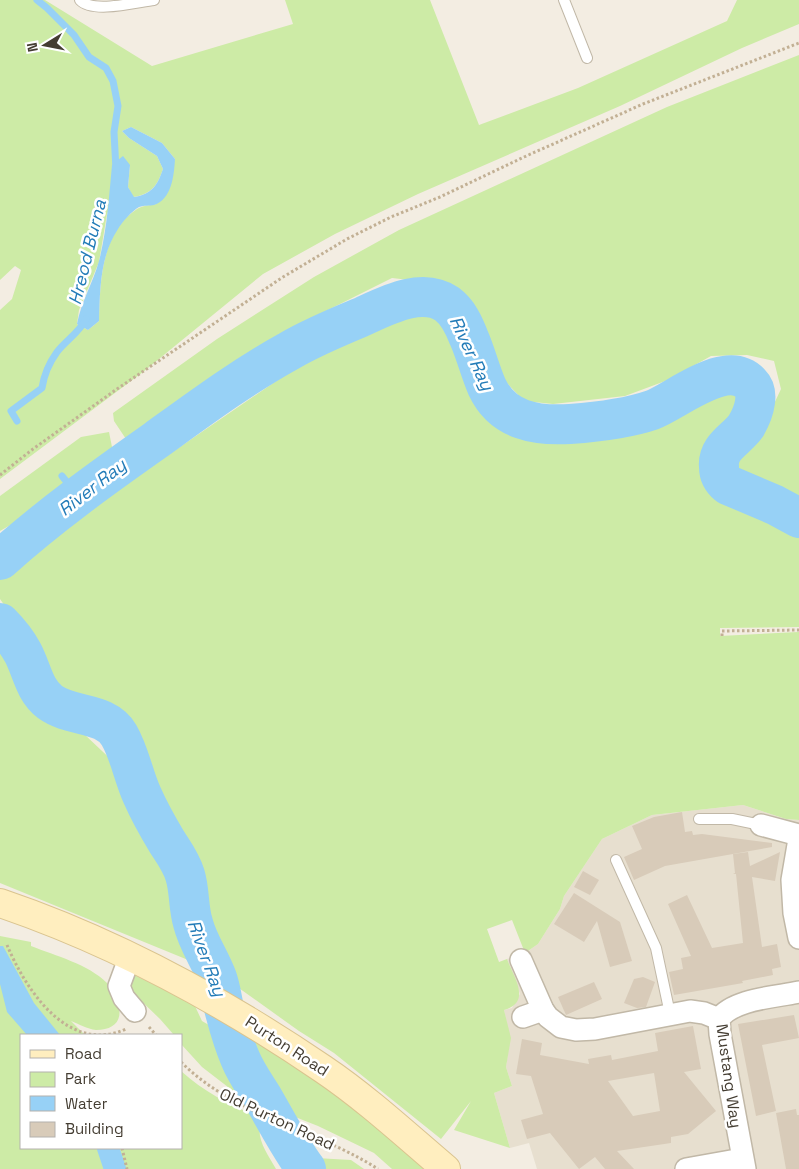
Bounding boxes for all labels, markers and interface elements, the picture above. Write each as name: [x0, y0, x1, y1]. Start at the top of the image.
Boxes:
north arrow: [20, 20, 70, 70]
text: N: [23, 41, 42, 53]
water label: Hreod Burna: [63, 197, 111, 307]
water label: River Ray: [445, 312, 500, 395]
water label: River Ray: [54, 453, 131, 521]
water label: River Ray: [183, 917, 232, 1000]
street label: Purton Road: [241, 1011, 333, 1081]
street label: Mustang Way: [711, 1022, 747, 1130]
legend: [20, 1034, 182, 1149]
text: Road: [65, 1044, 102, 1063]
text: Park: [65, 1069, 96, 1088]
street label: Old Purton Road: [216, 1083, 338, 1155]
text: Water: [65, 1094, 108, 1113]
text: Building: [65, 1119, 124, 1138]

